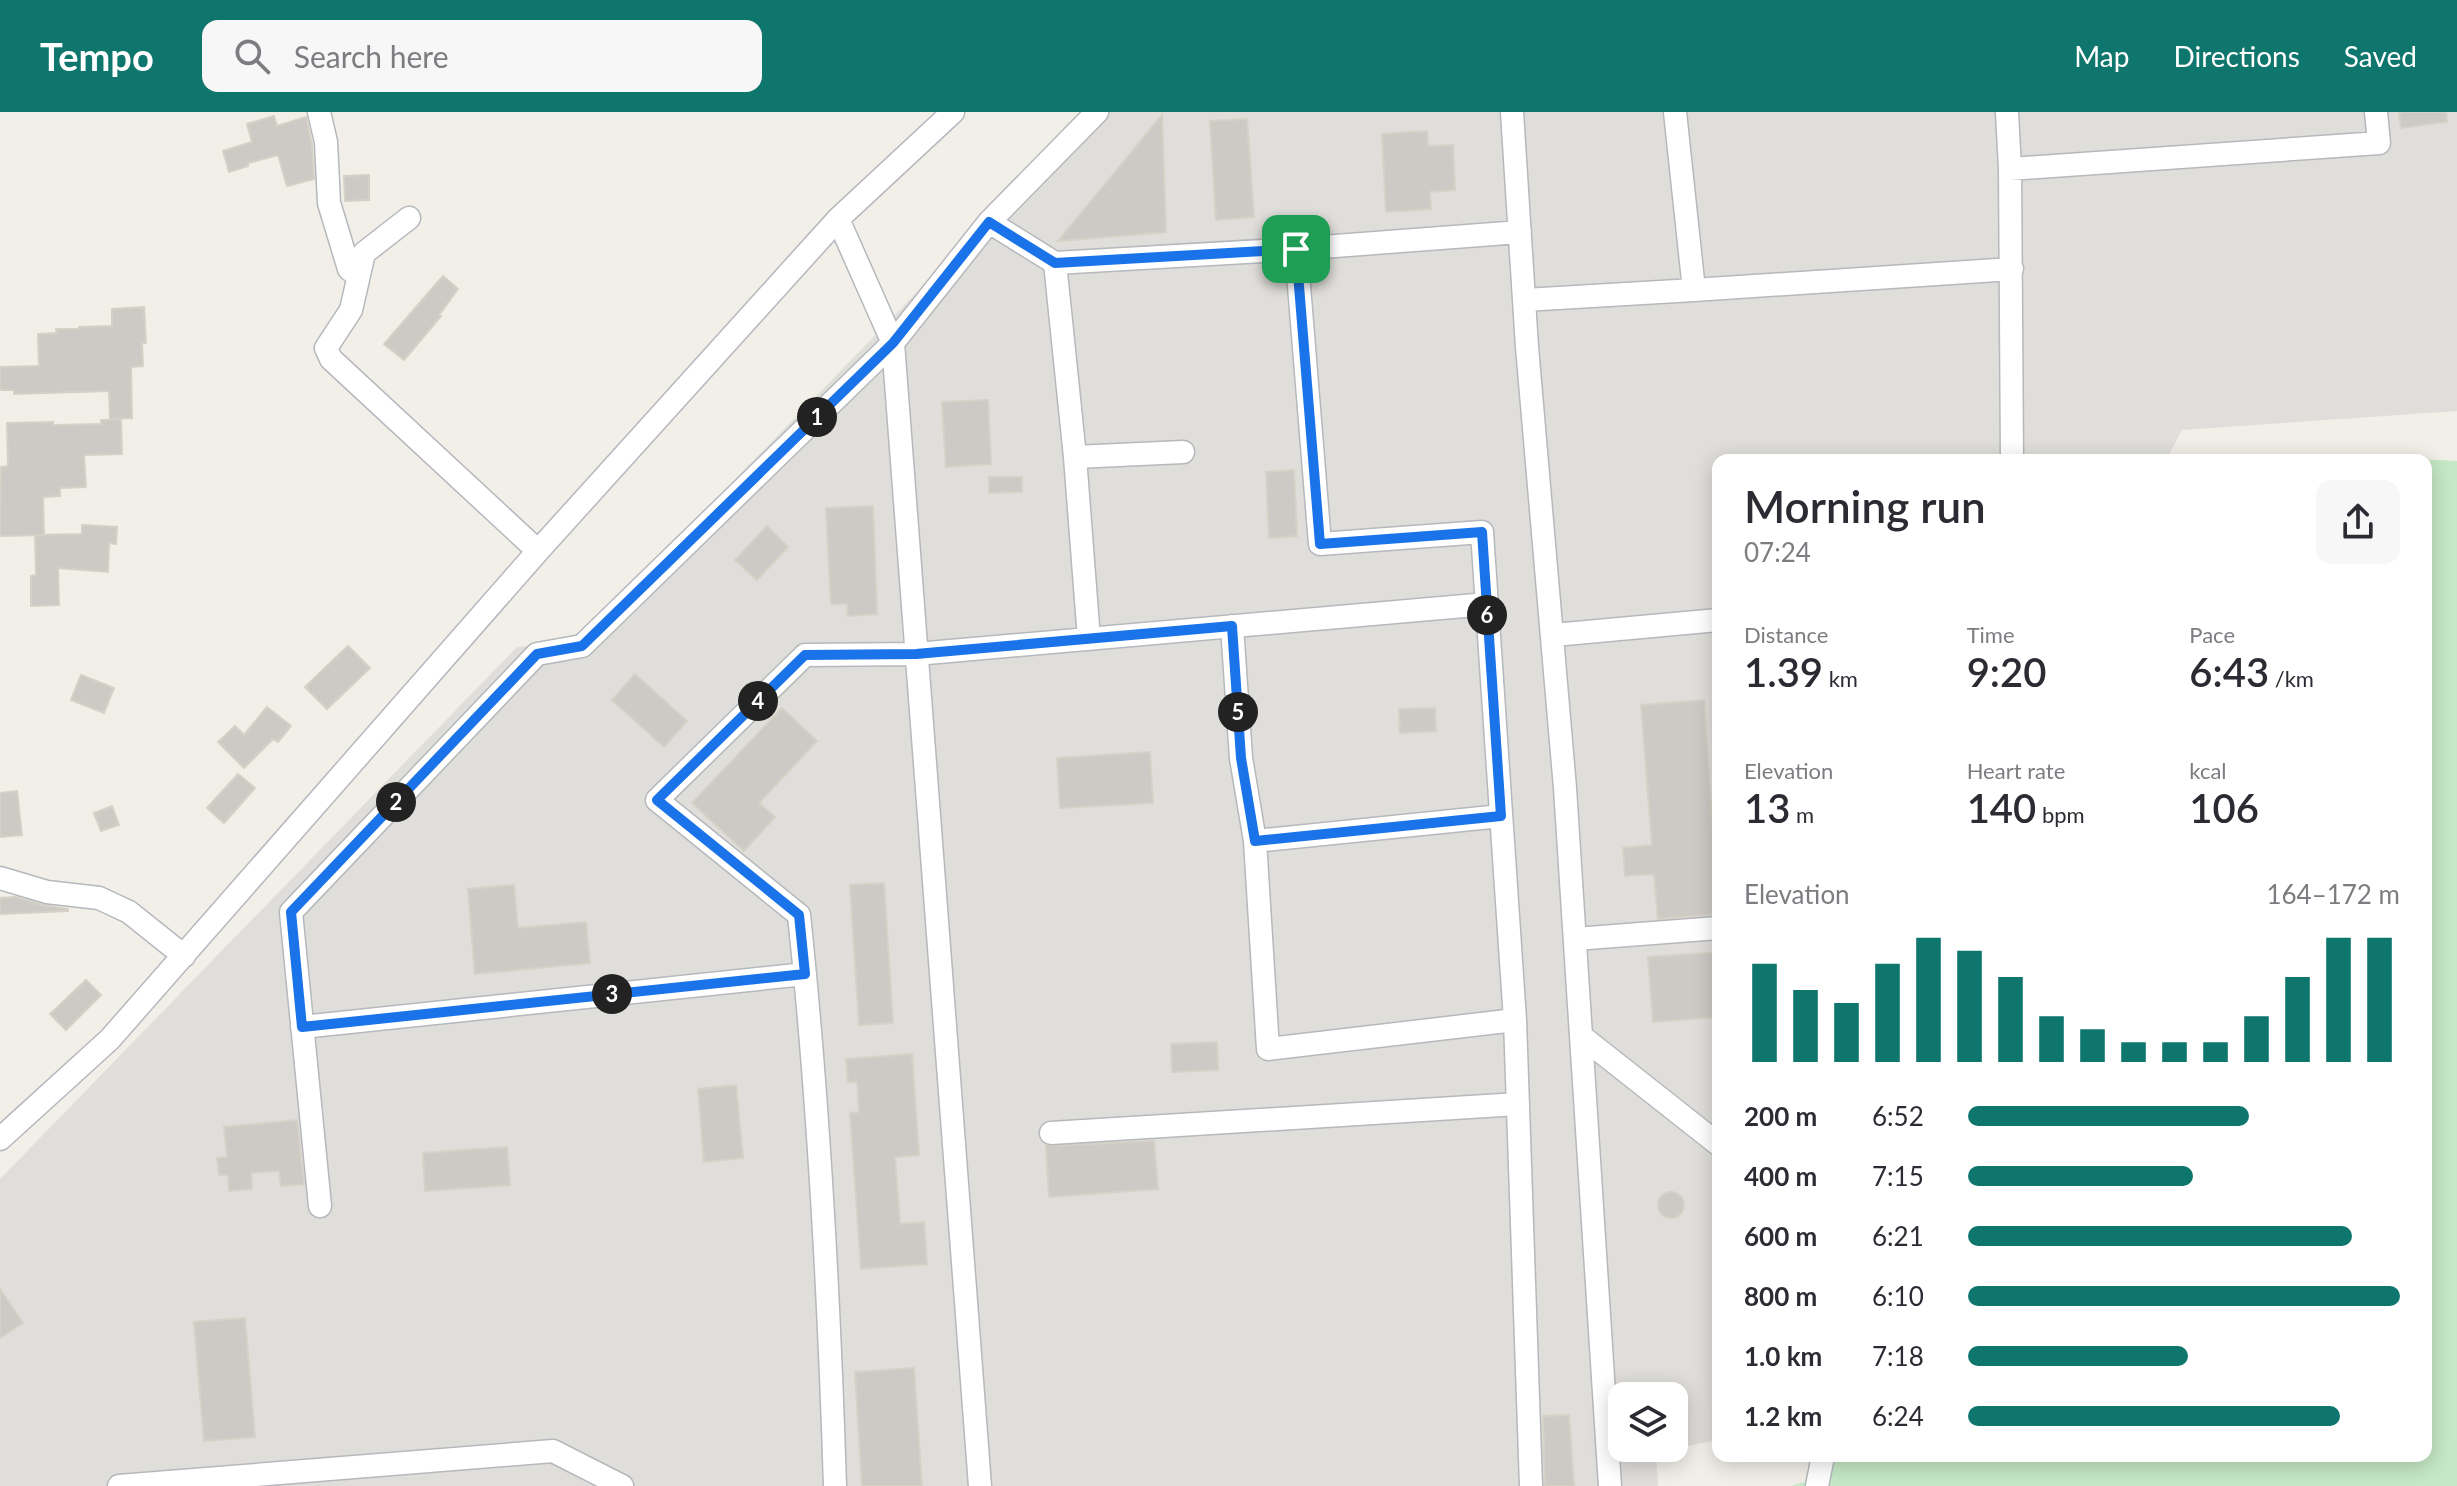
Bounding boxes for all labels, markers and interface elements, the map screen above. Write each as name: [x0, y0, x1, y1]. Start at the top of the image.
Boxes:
search box: [202, 20, 762, 92]
text: Tempo: [40, 33, 154, 79]
icon: search: [230, 34, 274, 78]
text: Search here: [294, 38, 448, 74]
text: Map: [2074, 39, 2129, 73]
text: Directions: [2173, 39, 2300, 73]
text: Saved: [2344, 39, 2417, 73]
pin: [1262, 215, 1330, 283]
icon: arrive: [1274, 227, 1318, 271]
pin: 1: [797, 397, 837, 437]
text: 1: [811, 403, 823, 430]
text: Morning run: [1744, 480, 1986, 532]
button: share: [2316, 480, 2400, 564]
text: 07:24: [1744, 536, 1811, 568]
pin: 6: [1467, 595, 1507, 635]
text: 6: [1481, 601, 1493, 628]
text: Distance: [1744, 621, 1828, 648]
text: Time: [1967, 621, 2015, 648]
text: Pace: [2189, 621, 2235, 648]
text: 1.39: [1744, 648, 1823, 696]
text: 9:20: [1967, 648, 2046, 696]
text: 6:43: [2189, 648, 2269, 696]
text: km: [1823, 665, 1858, 692]
text: /km: [2269, 665, 2314, 692]
pin: 4: [738, 681, 778, 721]
text: 4: [752, 687, 764, 714]
pin: 5: [1218, 692, 1258, 732]
text: 5: [1232, 698, 1244, 725]
text: Elevation: [1744, 757, 1833, 784]
text: Heart rate: [1967, 757, 2065, 784]
text: kcal: [2189, 757, 2227, 784]
pin: 2: [376, 782, 416, 822]
text: 13: [1744, 784, 1790, 832]
text: 140: [1967, 784, 2036, 832]
text: 106: [2189, 784, 2259, 832]
text: 2: [390, 788, 402, 815]
text: m: [1790, 801, 1814, 828]
text: bpm: [2036, 801, 2085, 828]
text: Elevation: [1744, 878, 1850, 910]
text: 164–172 m: [2266, 878, 2400, 910]
pin: 3: [592, 974, 632, 1014]
text: 3: [606, 980, 618, 1007]
text: 200 m: [1744, 1100, 1817, 1132]
text: 6:52: [1872, 1100, 1924, 1132]
text: 400 m: [1744, 1160, 1817, 1192]
text: 7:15: [1872, 1160, 1924, 1192]
text: 600 m: [1744, 1220, 1817, 1252]
text: 6:21: [1872, 1220, 1924, 1252]
text: 800 m: [1744, 1280, 1817, 1312]
text: 6:10: [1872, 1280, 1924, 1312]
text: 1.0 km: [1744, 1340, 1822, 1372]
text: 7:18: [1872, 1340, 1924, 1372]
map controls: [1608, 1382, 1688, 1462]
button: layers: [1608, 1382, 1688, 1462]
text: 1.2 km: [1744, 1400, 1822, 1432]
text: 6:24: [1872, 1400, 1924, 1432]

